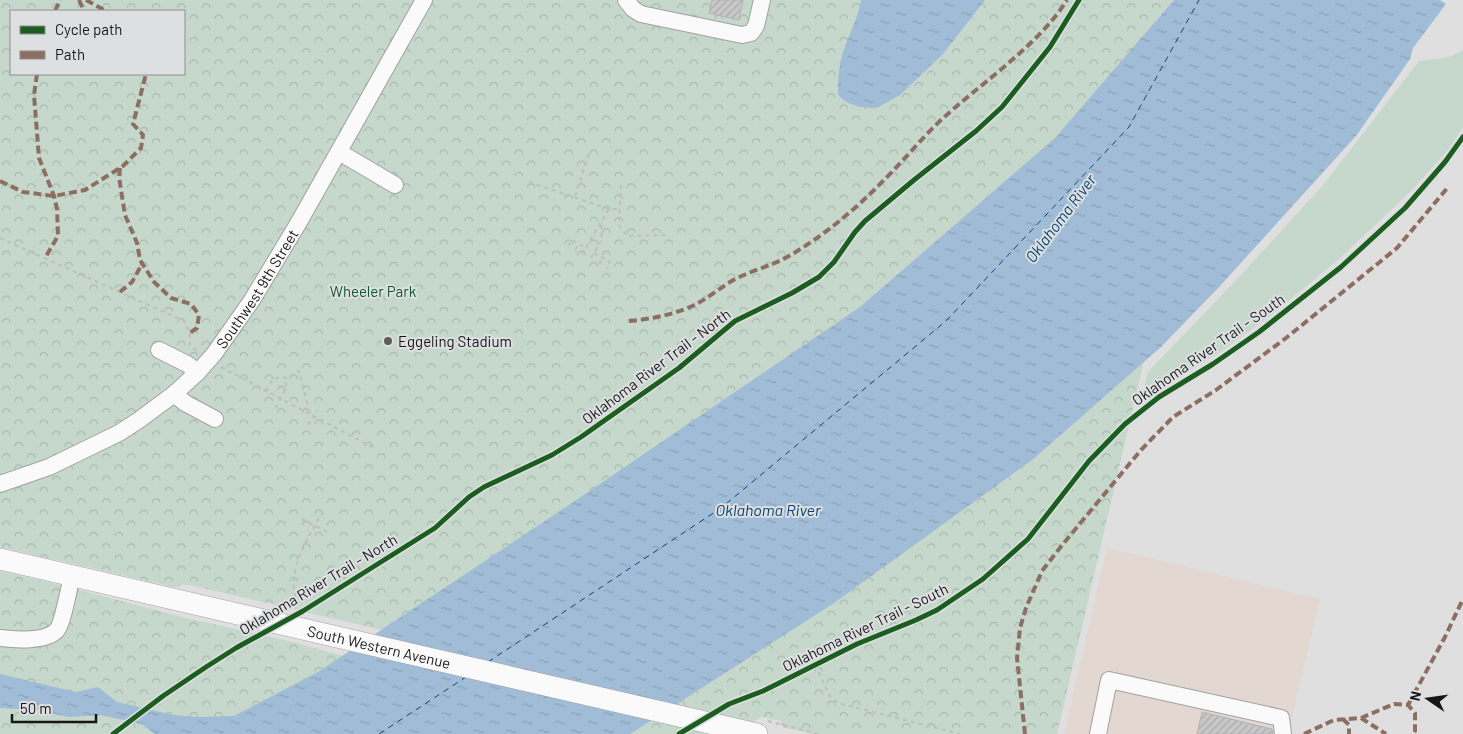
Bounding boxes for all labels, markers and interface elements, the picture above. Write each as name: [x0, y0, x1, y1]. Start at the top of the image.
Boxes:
legend: [10, 10, 185, 75]
text: Cycle path: [55, 20, 122, 38]
text: Path: [55, 45, 85, 63]
water label: Oklahoma River: [1021, 169, 1100, 266]
street label: Southwest 9th Street: [212, 226, 302, 352]
park label: Wheeler Park: [330, 282, 417, 300]
street label: Oklahoma River Trail - South: [1128, 289, 1288, 409]
street label: Oklahoma River Trail - North: [578, 304, 734, 428]
place label: Eggeling Stadium: [398, 332, 512, 350]
marker: Eggeling Stadium: [382, 335, 394, 347]
water label: Oklahoma River: [715, 500, 822, 519]
street label: Oklahoma River Trail - North: [236, 530, 400, 638]
street label: Oklahoma River Trail - South: [779, 579, 951, 675]
street label: South Western Avenue: [306, 621, 452, 672]
north arrow: [1403, 674, 1453, 724]
text: N: [1406, 690, 1424, 702]
scale bar: [12, 692, 96, 724]
text: 50 m: [20, 699, 52, 717]

